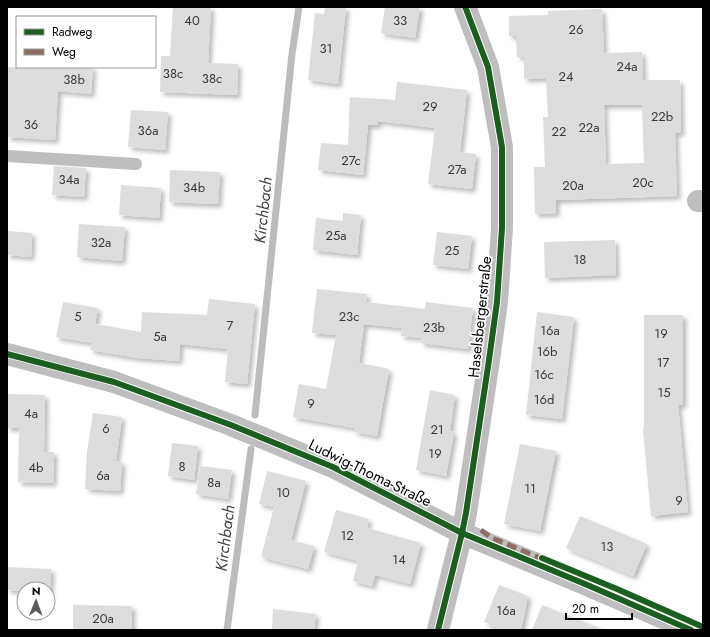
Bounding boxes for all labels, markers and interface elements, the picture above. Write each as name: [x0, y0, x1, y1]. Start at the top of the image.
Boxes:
house number: 40: [184, 11, 200, 30]
house number: 33: [393, 11, 407, 30]
legend: [16, 16, 156, 68]
house number: 26: [569, 20, 583, 39]
text: Radweg: [52, 23, 92, 41]
house number: 31: [320, 39, 332, 58]
text: Weg: [52, 43, 76, 61]
house number: 24a: [616, 57, 638, 76]
house number: 38c: [163, 64, 183, 83]
house number: 24: [559, 67, 574, 86]
house number: 38c: [202, 69, 222, 88]
house number: 38b: [63, 70, 85, 89]
house number: 29: [423, 97, 437, 116]
house number: 22b: [651, 107, 673, 126]
house number: 36: [24, 115, 38, 134]
house number: 22a: [578, 118, 600, 137]
house number: 36a: [138, 121, 158, 140]
house number: 22: [552, 122, 566, 141]
house number: 27c: [341, 151, 361, 170]
house number: 27a: [447, 160, 467, 179]
house number: 34a: [59, 170, 79, 189]
house number: 20c: [632, 173, 654, 192]
water label: Kirchbach: [248, 176, 278, 244]
house number: 20a: [562, 176, 584, 195]
house number: 34b: [183, 178, 205, 197]
house number: 25a: [326, 226, 346, 245]
house number: 32a: [91, 233, 111, 252]
house number: 25: [445, 241, 459, 260]
house number: 18: [574, 250, 586, 269]
street label: Haselsbergerstraße: [463, 255, 497, 379]
house number: 5: [74, 307, 82, 326]
house number: 23c: [339, 307, 359, 326]
house number: 7: [227, 316, 234, 335]
house number: 23b: [423, 318, 445, 337]
house number: 16a: [540, 321, 560, 340]
house number: 19: [654, 324, 668, 343]
house number: 5a: [153, 327, 167, 346]
house number: 16b: [537, 342, 557, 361]
house number: 17: [657, 353, 670, 372]
house number: 16c: [534, 365, 554, 384]
house number: 15: [657, 383, 671, 402]
house number: 16d: [534, 390, 554, 409]
house number: 9: [307, 394, 315, 413]
house number: 4a: [24, 404, 38, 423]
house number: 6: [102, 419, 110, 438]
house number: 21: [430, 420, 444, 439]
street label: Ludwig-Thoma-Straße: [305, 434, 435, 512]
house number: 19: [428, 444, 442, 463]
house number: 8: [178, 457, 186, 476]
house number: 4b: [29, 458, 44, 477]
house number: 6a: [96, 466, 110, 485]
house number: 8a: [207, 473, 221, 492]
house number: 11: [524, 479, 536, 498]
house number: 10: [276, 483, 290, 502]
house number: 9: [675, 491, 683, 510]
water label: Kirchbach: [210, 503, 240, 573]
house number: 12: [340, 526, 354, 545]
house number: 13: [601, 537, 613, 556]
house number: 14: [392, 550, 406, 569]
north arrow: [16, 581, 56, 621]
text: N: [32, 583, 41, 599]
scale bar: [566, 595, 632, 621]
text: 20 m: [572, 600, 599, 618]
house number: 16a: [496, 601, 516, 620]
house number: 20a: [92, 609, 114, 628]

